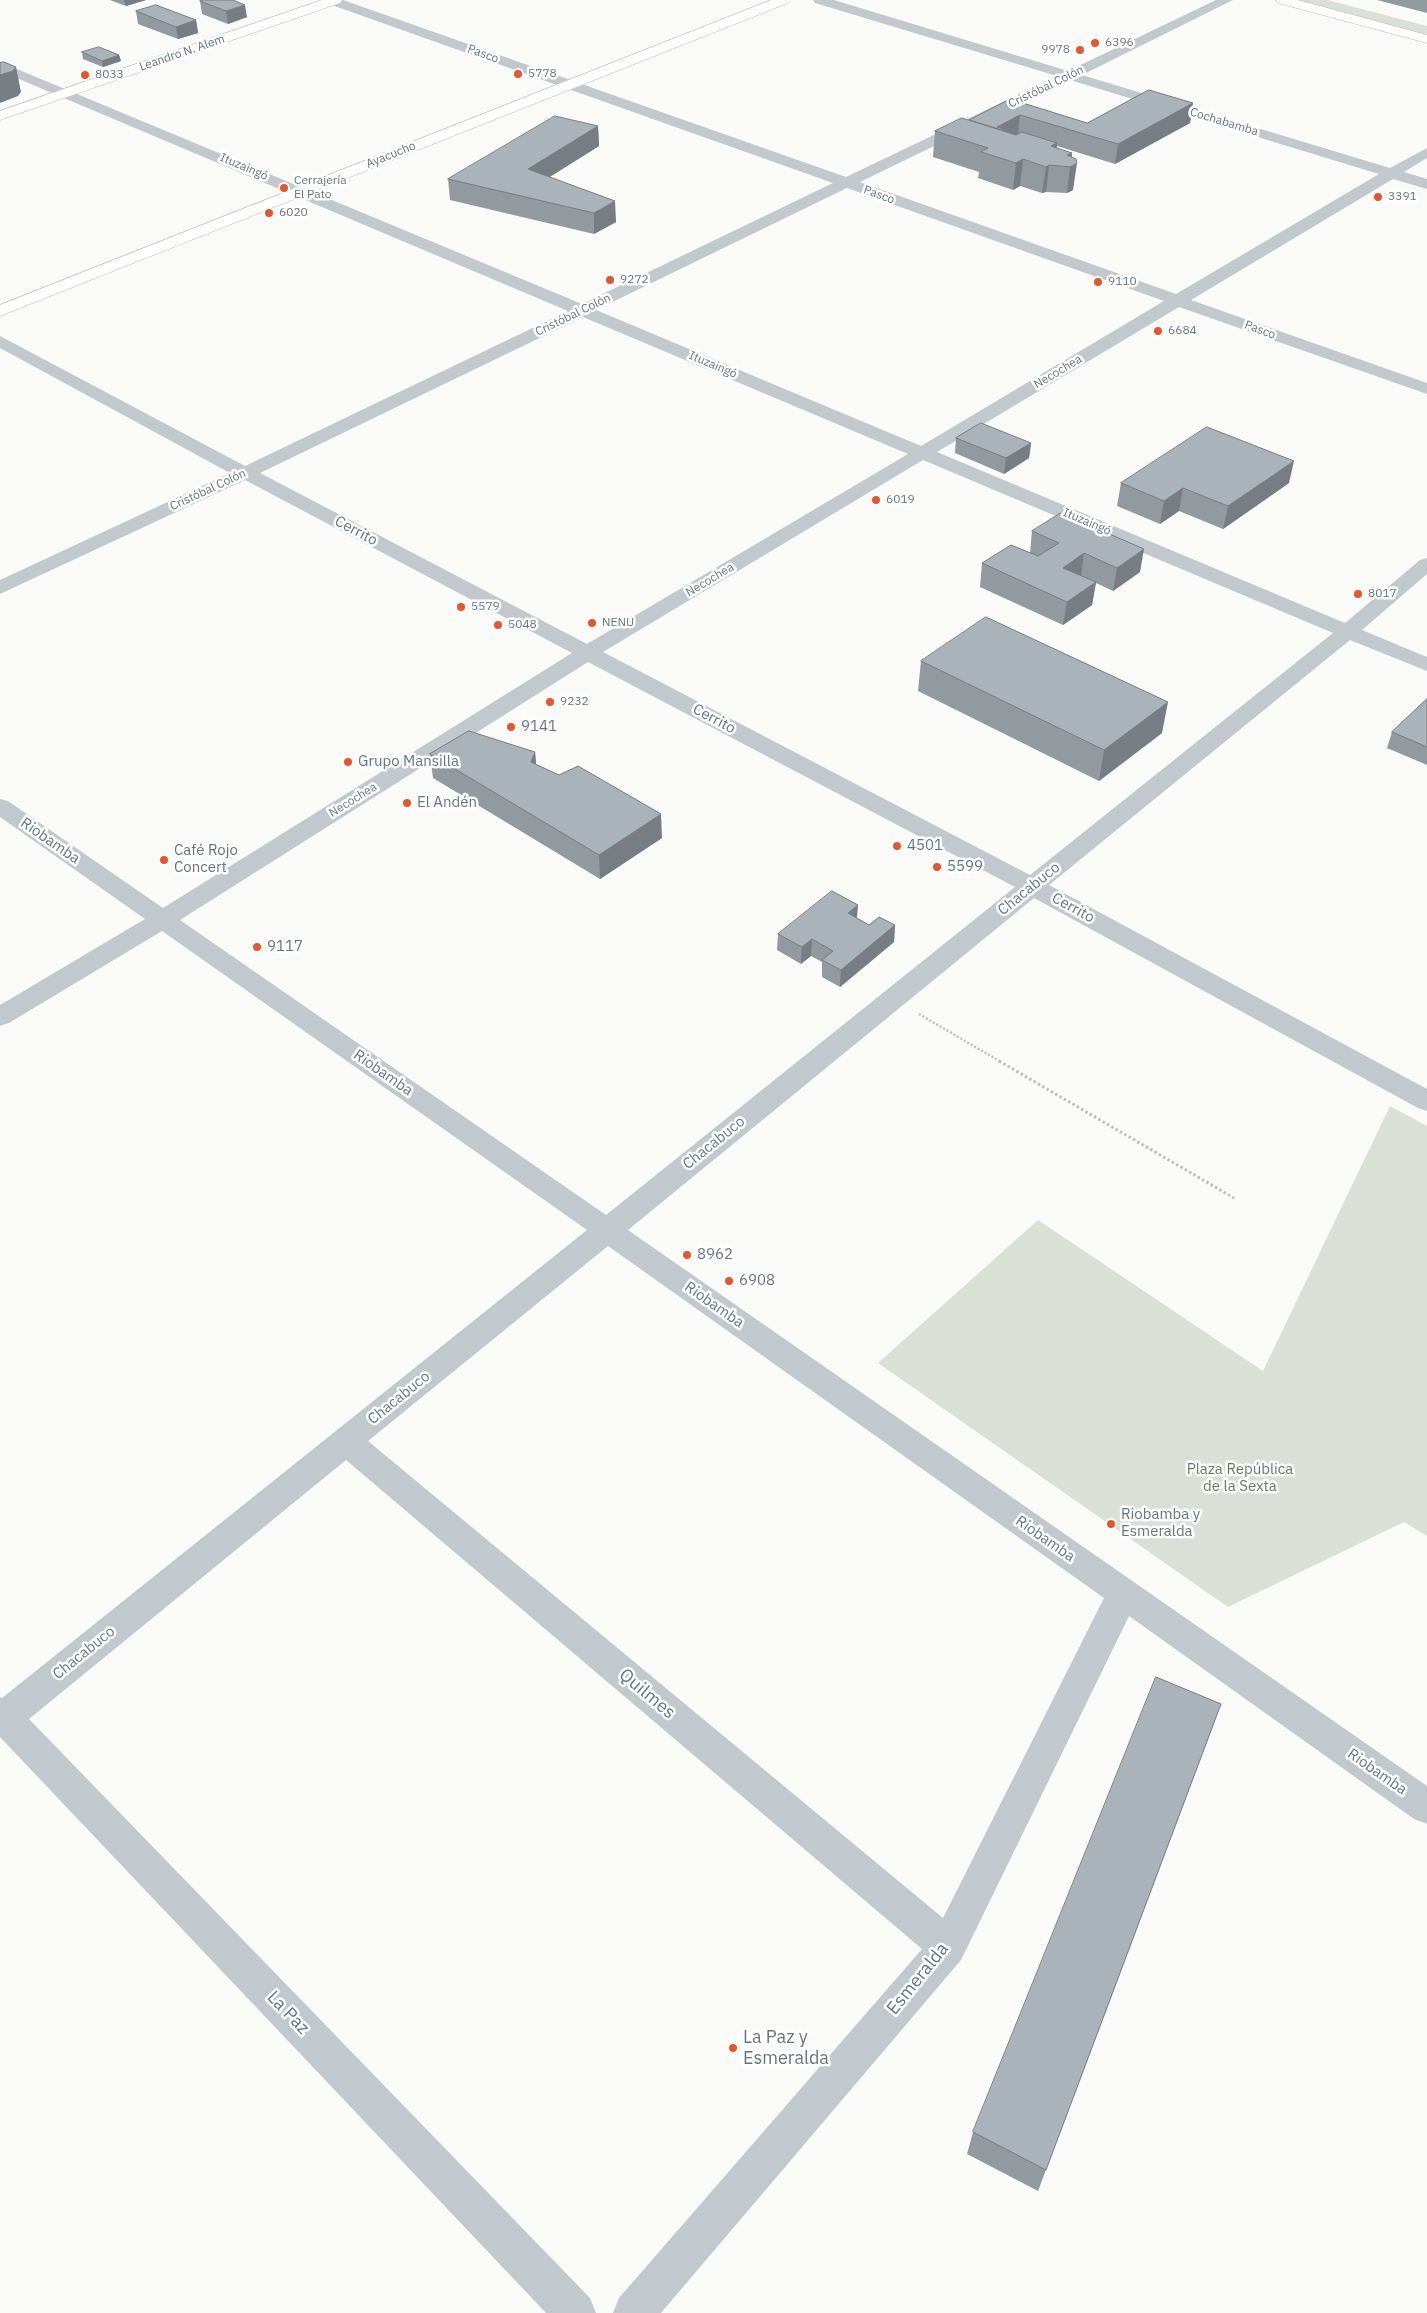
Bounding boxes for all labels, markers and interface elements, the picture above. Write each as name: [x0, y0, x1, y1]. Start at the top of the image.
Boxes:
street label: Leandro N. Alem: [138, 32, 226, 74]
place label: 6396: [1105, 36, 1134, 50]
marker: 6396: [1089, 37, 1101, 49]
street label: Pasco: [465, 42, 501, 66]
place label: 9978: [1041, 43, 1070, 57]
marker: 9978: [1074, 44, 1086, 56]
street label: Cristóbal Colón: [1006, 63, 1086, 111]
place label: 5778: [528, 67, 557, 81]
place label: 8033: [95, 68, 124, 82]
marker: 5778: [512, 68, 524, 80]
marker: 8033: [79, 69, 91, 81]
street label: Cochabamba: [1188, 105, 1260, 139]
street label: Ayacucho: [364, 139, 418, 171]
street label: Ituzaingó: [218, 150, 270, 184]
place label: Cerrajería El Pato: [294, 174, 347, 202]
marker: Cerrajería El Pato: [278, 182, 290, 194]
street label: Pasco: [861, 183, 897, 207]
place label: 3391: [1388, 190, 1417, 204]
marker: 3391: [1372, 191, 1384, 203]
place label: 6020: [279, 206, 308, 220]
marker: 6020: [263, 207, 275, 219]
place label: 9272: [620, 273, 649, 287]
marker: 9272: [604, 274, 616, 286]
place label: 9110: [1108, 275, 1137, 289]
marker: 9110: [1092, 276, 1104, 288]
street label: Cristóbal Colón: [533, 291, 613, 339]
street label: Pasco: [1242, 318, 1278, 342]
place label: 6684: [1168, 324, 1197, 338]
marker: 6684: [1152, 325, 1164, 337]
street label: Ituzaingó: [687, 348, 739, 382]
street label: Necochea: [1031, 352, 1085, 392]
street label: Cristóbal Colón: [168, 466, 248, 514]
place label: 6019: [886, 493, 915, 507]
marker: 6019: [870, 494, 882, 506]
street label: Ituzaingó: [1061, 505, 1113, 539]
street label: Cerrito: [332, 512, 380, 550]
street label: Necochea: [683, 560, 737, 600]
place label: 8017: [1368, 587, 1397, 601]
marker: 8017: [1352, 588, 1364, 600]
place label: 5579: [471, 600, 500, 614]
marker: 5579: [455, 601, 467, 613]
place label: NENU: [602, 616, 634, 630]
marker: NENU: [586, 617, 598, 629]
place label: 5048: [508, 618, 537, 632]
marker: 5048: [492, 619, 504, 631]
place label: 9232: [560, 695, 589, 709]
marker: 9232: [544, 696, 556, 708]
street label: Cerrito: [690, 700, 738, 738]
place label: 9141: [521, 718, 557, 736]
marker: 9141: [505, 721, 517, 733]
place label: Grupo Mansilla: [358, 753, 459, 771]
marker: Grupo Mansilla: [342, 756, 354, 768]
street label: Necochea: [326, 780, 380, 820]
place label: El Andén: [417, 794, 477, 812]
marker: El Andén: [401, 797, 413, 809]
street label: Riobamba: [17, 814, 83, 868]
place label: 4501: [907, 837, 943, 855]
marker: 4501: [891, 840, 903, 852]
place label: Café Rojo Concert: [174, 842, 238, 877]
marker: Café Rojo Concert: [158, 854, 170, 866]
place label: 5599: [947, 858, 983, 876]
street label: Chacabuco: [994, 859, 1064, 919]
marker: 5599: [931, 861, 943, 873]
street label: Cerrito: [1049, 889, 1097, 927]
place label: 9117: [267, 938, 303, 956]
marker: 9117: [251, 941, 263, 953]
street label: Riobamba: [350, 1046, 416, 1100]
street label: Chacabuco: [679, 1113, 749, 1173]
place label: 8962: [697, 1246, 733, 1264]
marker: 8962: [681, 1249, 693, 1261]
place label: 6908: [739, 1272, 775, 1290]
marker: 6908: [723, 1275, 735, 1287]
street label: Riobamba: [681, 1278, 747, 1332]
street label: Chacabuco: [364, 1368, 434, 1428]
park label: Plaza República de la Sexta: [1187, 1461, 1293, 1496]
place label: Riobamba y Esmeralda: [1121, 1506, 1200, 1541]
street label: Riobamba: [1012, 1512, 1078, 1566]
marker: Riobamba y Esmeralda: [1105, 1518, 1117, 1530]
street label: Chacabuco: [49, 1623, 119, 1683]
street label: Quilmes: [615, 1664, 679, 1724]
street label: Riobamba: [1344, 1745, 1410, 1799]
street label: Esmeralda: [883, 1939, 953, 2019]
street label: La Paz: [262, 1987, 314, 2039]
place label: La Paz y Esmeralda: [743, 2027, 829, 2070]
marker: La Paz y Esmeralda: [727, 2042, 739, 2054]

